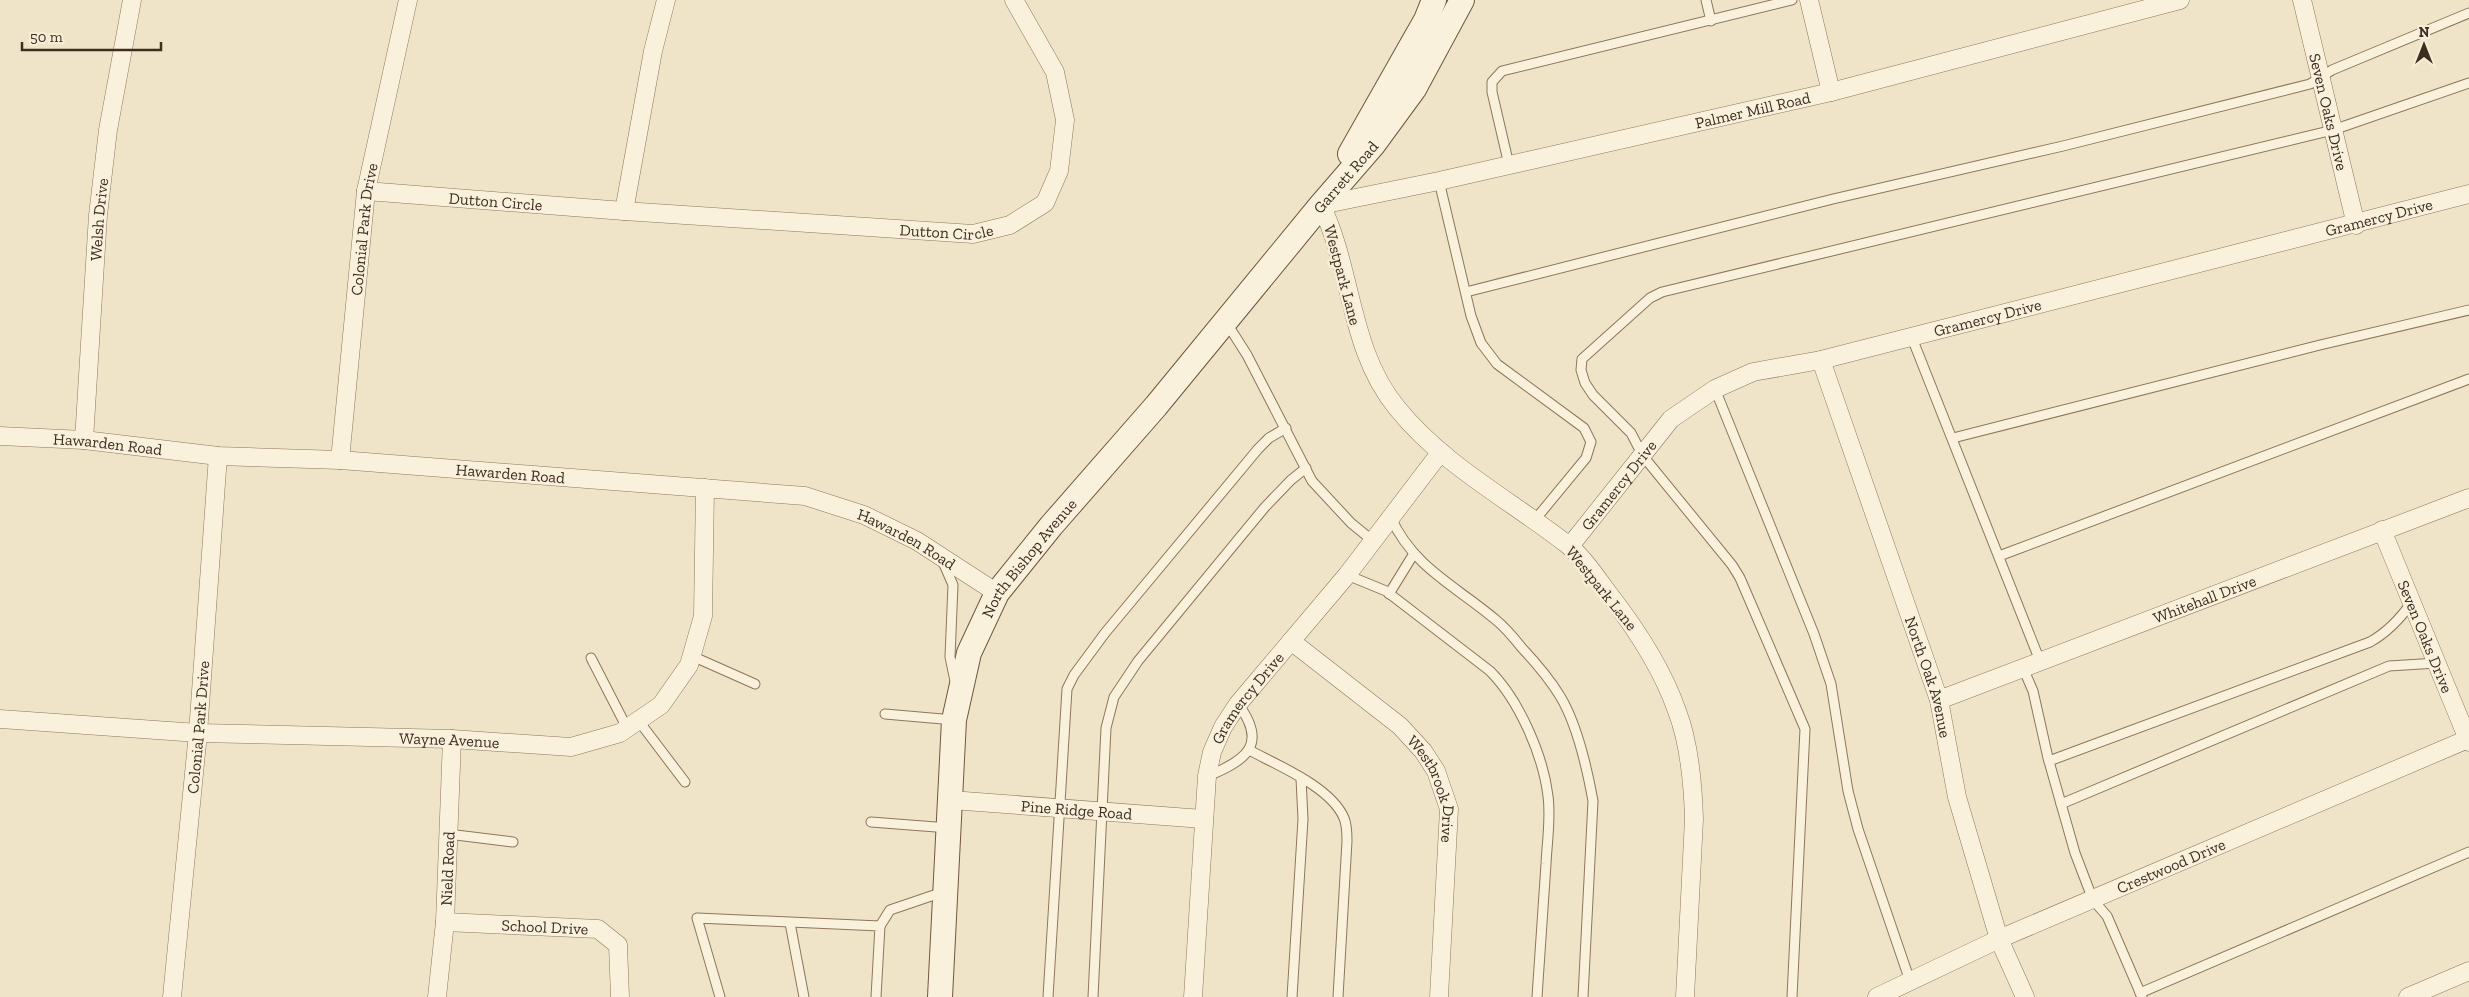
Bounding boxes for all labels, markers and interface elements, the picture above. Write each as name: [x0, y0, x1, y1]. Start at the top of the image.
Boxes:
scale bar: [22, 20, 161, 52]
north arrow: [2399, 20, 2449, 70]
text: N: [2419, 24, 2430, 41]
text: 50 m: [30, 28, 63, 46]
street label: Seven Oaks Drive: [2305, 51, 2352, 173]
street label: Palmer Mill Road: [1693, 88, 1812, 133]
street label: Garrett Road: [1309, 137, 1382, 217]
street label: Colonial Park Drive: [347, 161, 382, 296]
street label: Welsh Drive: [86, 177, 112, 262]
street label: Dutton Circle: [448, 188, 543, 215]
street label: Gramercy Drive: [2323, 195, 2435, 240]
street label: Dutton Circle: [899, 220, 995, 244]
street label: Westpark Lane: [1320, 223, 1365, 327]
street label: Gramercy Drive: [1932, 295, 2043, 341]
street label: Hawarden Road: [53, 430, 163, 459]
street label: Gramercy Drive: [1577, 436, 1661, 534]
street label: Hawarden Road: [455, 460, 566, 487]
street label: North Bishop Avenue: [978, 495, 1081, 621]
street label: Hawarden Road: [855, 504, 959, 574]
street label: Westpark Lane: [1562, 542, 1641, 634]
street label: Whitehall Drive: [2151, 571, 2259, 628]
street label: Seven Oaks Drive: [2394, 577, 2457, 696]
street label: North Oak Avenue: [1901, 614, 1955, 739]
street label: Gramercy Drive: [1208, 648, 1288, 747]
street label: Colonial Park Drive: [183, 660, 213, 795]
street label: Wayne Avenue: [399, 729, 500, 752]
street label: Westbrook Drive: [1403, 731, 1458, 843]
street label: Pine Ridge Road: [1020, 796, 1133, 824]
street label: Nield Road: [437, 831, 458, 906]
street label: Crestwood Drive: [2114, 835, 2228, 898]
street label: School Drive: [501, 916, 589, 939]

